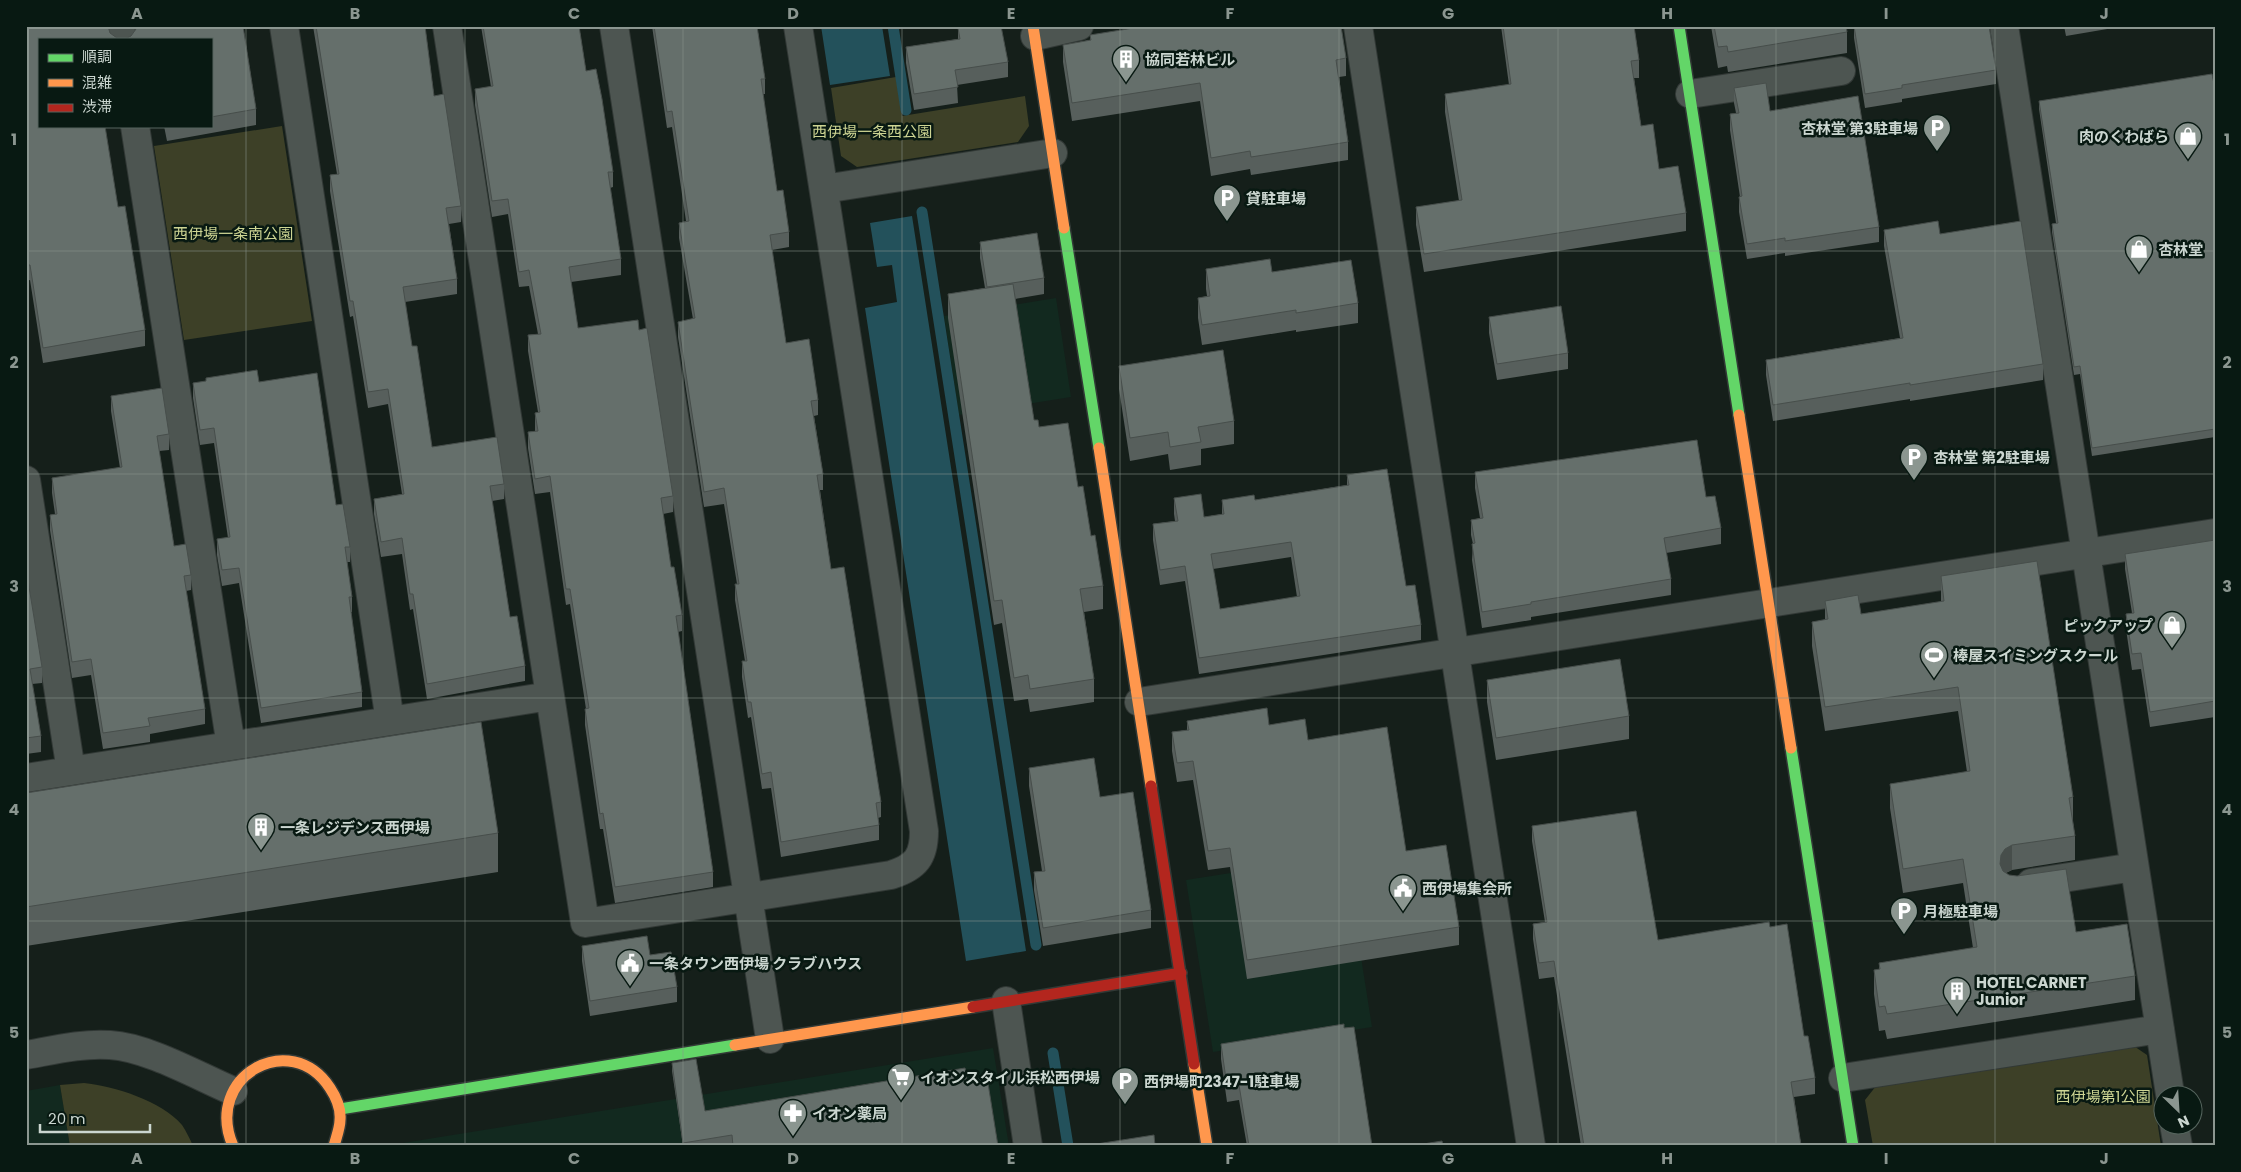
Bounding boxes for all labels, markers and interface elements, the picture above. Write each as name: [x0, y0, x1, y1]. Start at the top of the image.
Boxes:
text: A: [131, 2, 143, 25]
text: B: [350, 2, 360, 25]
text: C: [568, 2, 580, 25]
text: D: [787, 2, 799, 25]
text: E: [1007, 2, 1015, 25]
text: F: [1226, 2, 1235, 25]
text: G: [1442, 2, 1454, 25]
text: H: [1661, 2, 1673, 25]
text: I: [1884, 2, 1888, 25]
text: J: [2099, 2, 2109, 25]
legend: [38, 38, 212, 128]
building icon: 協同若林ビル: [1111, 44, 1141, 83]
text: 順調: [82, 46, 112, 67]
place label: 協同若林ビル: [1145, 49, 1235, 70]
text: 混雑: [82, 72, 112, 93]
text: 渋滞: [82, 96, 112, 117]
parking icon: 杏林堂 第3駐車場: [1922, 113, 1952, 152]
place label: 杏林堂 第3駐車場: [1801, 118, 1918, 139]
park label: 西伊場一条西公園: [812, 121, 932, 142]
shop icon: 肉のくわばら: [2173, 121, 2203, 160]
place label: 肉のくわばら: [2079, 126, 2169, 147]
text: 1: [11, 128, 17, 151]
text: 1: [2224, 128, 2230, 151]
parking icon: 貸駐車場: [1212, 183, 1242, 222]
place label: 貸駐車場: [1246, 188, 1306, 209]
park label: 西伊場一条南公園: [173, 223, 293, 244]
shop icon: 杏林堂: [2124, 234, 2154, 273]
place label: 杏林堂: [2158, 239, 2203, 260]
text: 2: [9, 351, 19, 374]
text: 2: [2222, 351, 2232, 374]
parking icon: 杏林堂 第2駐車場: [1899, 442, 1929, 481]
place label: 杏林堂 第2駐車場: [1933, 447, 2050, 468]
text: 3: [9, 575, 19, 598]
text: 3: [2222, 575, 2232, 598]
shop icon: ピックアップ: [2157, 610, 2187, 649]
place label: ピックアップ: [2063, 615, 2153, 636]
sports icon: 棒屋スイミングスクール: [1919, 640, 1949, 679]
place label: 棒屋スイミングスクール: [1953, 645, 2118, 666]
text: 4: [9, 798, 20, 821]
text: 4: [2222, 798, 2233, 821]
building icon: 一条レジデンス西伊場: [246, 812, 276, 851]
place label: 一条レジデンス西伊場: [280, 817, 430, 838]
public building icon: 西伊場集会所: [1388, 873, 1418, 912]
place label: 西伊場集会所: [1422, 878, 1512, 899]
parking icon: 月極駐車場: [1889, 896, 1919, 935]
place label: 月極駐車場: [1923, 901, 1998, 922]
public building icon: 一条タウン西伊場 クラブハウス: [615, 948, 645, 987]
place label: 一条タウン西伊場 クラブハウス: [649, 953, 862, 974]
place label: HOTEL CARNET Junior: [1976, 972, 2087, 1010]
building icon: HOTEL CARNET Junior: [1942, 976, 1972, 1015]
text: 5: [9, 1021, 19, 1044]
text: 5: [2222, 1021, 2232, 1044]
supermarket icon: イオンスタイル浜松西伊場: [886, 1062, 916, 1101]
parking icon: 西伊場町2347-1駐車場: [1110, 1066, 1140, 1105]
place label: イオンスタイル浜松西伊場: [920, 1067, 1100, 1088]
place label: 西伊場町2347-1駐車場: [1144, 1071, 1299, 1092]
north arrow: [2154, 1084, 2204, 1134]
park label: 西伊場第1公園: [2056, 1086, 2150, 1107]
pharmacy icon: イオン薬局: [778, 1098, 808, 1137]
scale bar: [40, 1102, 150, 1134]
place label: イオン薬局: [812, 1103, 887, 1124]
text: 20 m: [48, 1108, 86, 1129]
text: N: [2174, 1110, 2192, 1133]
text: A: [131, 1147, 143, 1170]
text: B: [350, 1147, 360, 1170]
text: C: [568, 1147, 580, 1170]
text: D: [787, 1147, 799, 1170]
text: E: [1007, 1147, 1015, 1170]
text: F: [1226, 1147, 1235, 1170]
text: G: [1442, 1147, 1454, 1170]
text: H: [1661, 1147, 1673, 1170]
text: I: [1884, 1147, 1888, 1170]
text: J: [2099, 1147, 2109, 1170]

